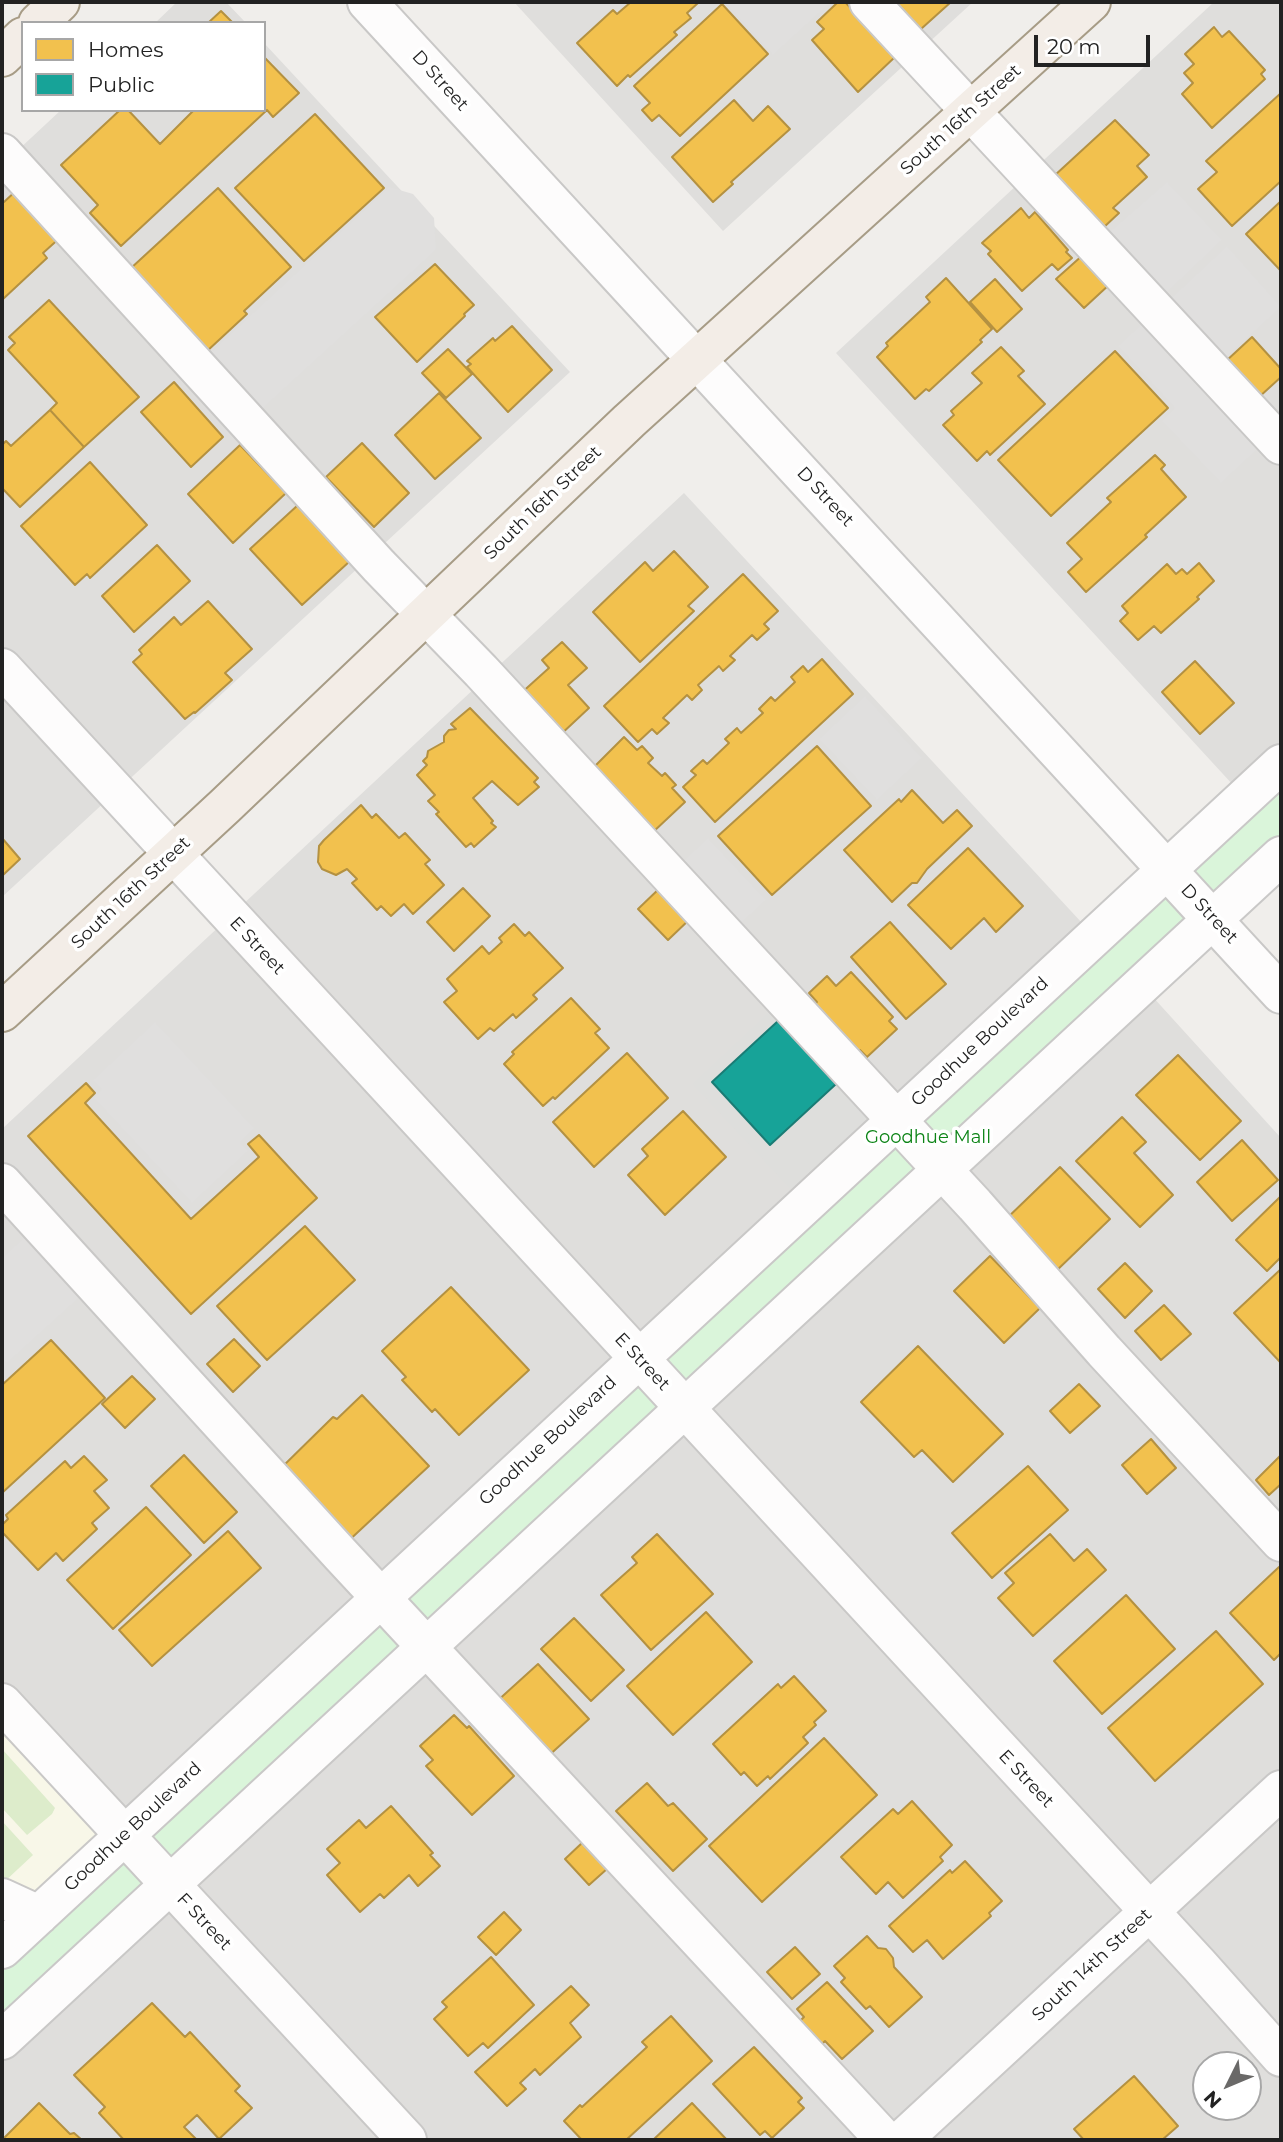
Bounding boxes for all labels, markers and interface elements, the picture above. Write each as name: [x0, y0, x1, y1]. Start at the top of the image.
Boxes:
legend: [21, 21, 266, 112]
scale bar: [1038, 21, 1154, 65]
text: 20 m: [1047, 34, 1101, 59]
text: Homes: [88, 37, 163, 62]
street label: D Street: [407, 46, 473, 116]
street label: South 16th Street: [896, 60, 1026, 180]
text: Public: [88, 72, 155, 97]
street label: South 16th Street: [480, 441, 606, 565]
street label: D Street: [792, 463, 858, 531]
street label: South 16th Street: [67, 832, 195, 954]
street label: D Street: [1176, 880, 1242, 948]
street label: E Street: [225, 913, 289, 979]
street label: Goodhue Boulevard: [907, 973, 1053, 1111]
park label: Goodhue Mall: [865, 1127, 991, 1149]
street label: E Street: [610, 1329, 674, 1395]
street label: Goodhue Boulevard: [475, 1372, 621, 1510]
street label: E Street: [994, 1746, 1058, 1812]
street label: Goodhue Boulevard: [60, 1758, 206, 1896]
street label: F Street: [172, 1889, 236, 1955]
street label: South 14th Street: [1028, 1904, 1156, 2026]
north arrow: [1192, 2051, 1262, 2121]
text: N: [1199, 2086, 1226, 2113]

